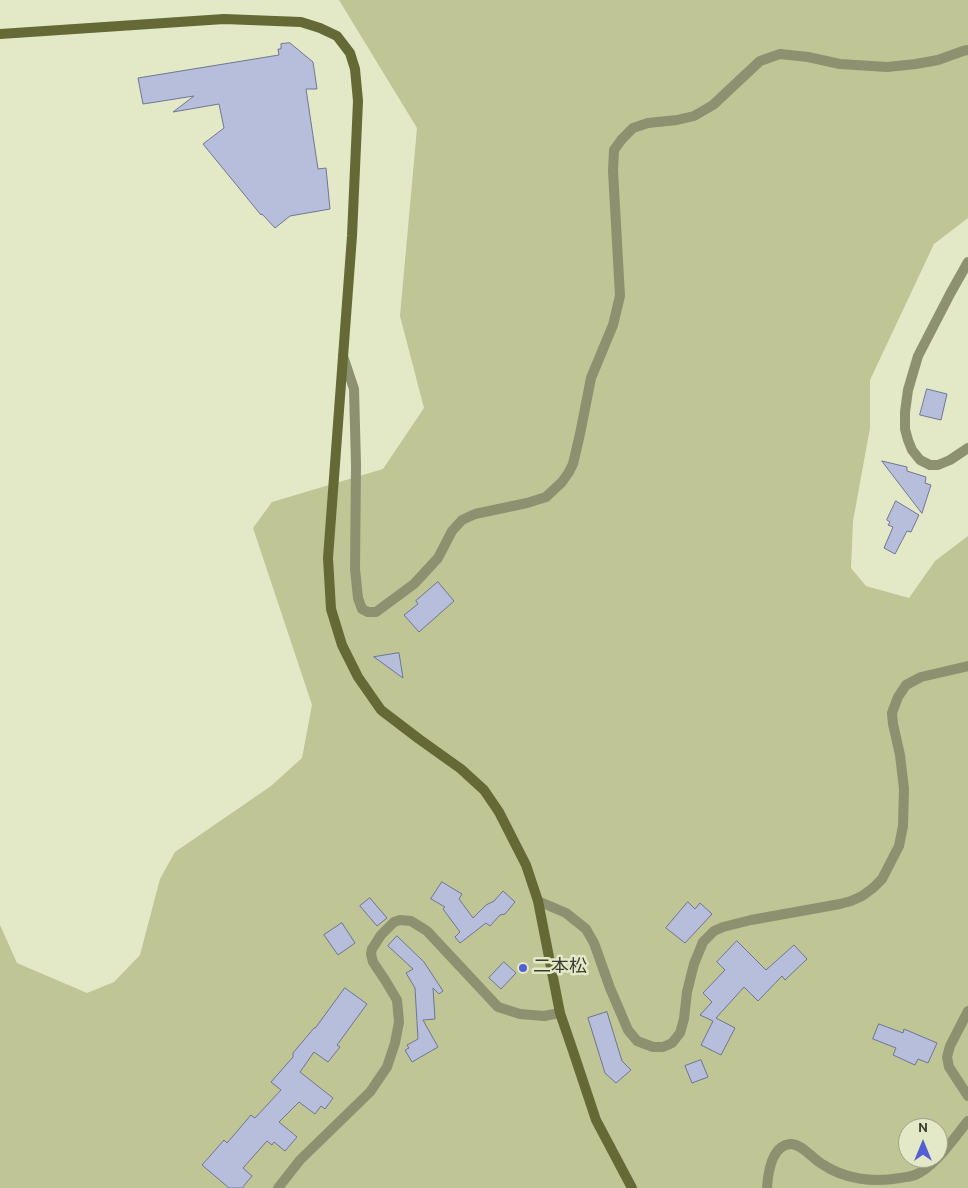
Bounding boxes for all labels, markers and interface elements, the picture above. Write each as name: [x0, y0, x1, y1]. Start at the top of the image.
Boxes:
place label: 二本松: [533, 957, 587, 979]
marker: 二本松: [517, 962, 529, 974]
north arrow: [898, 1118, 948, 1168]
text: N: [918, 1120, 928, 1137]

